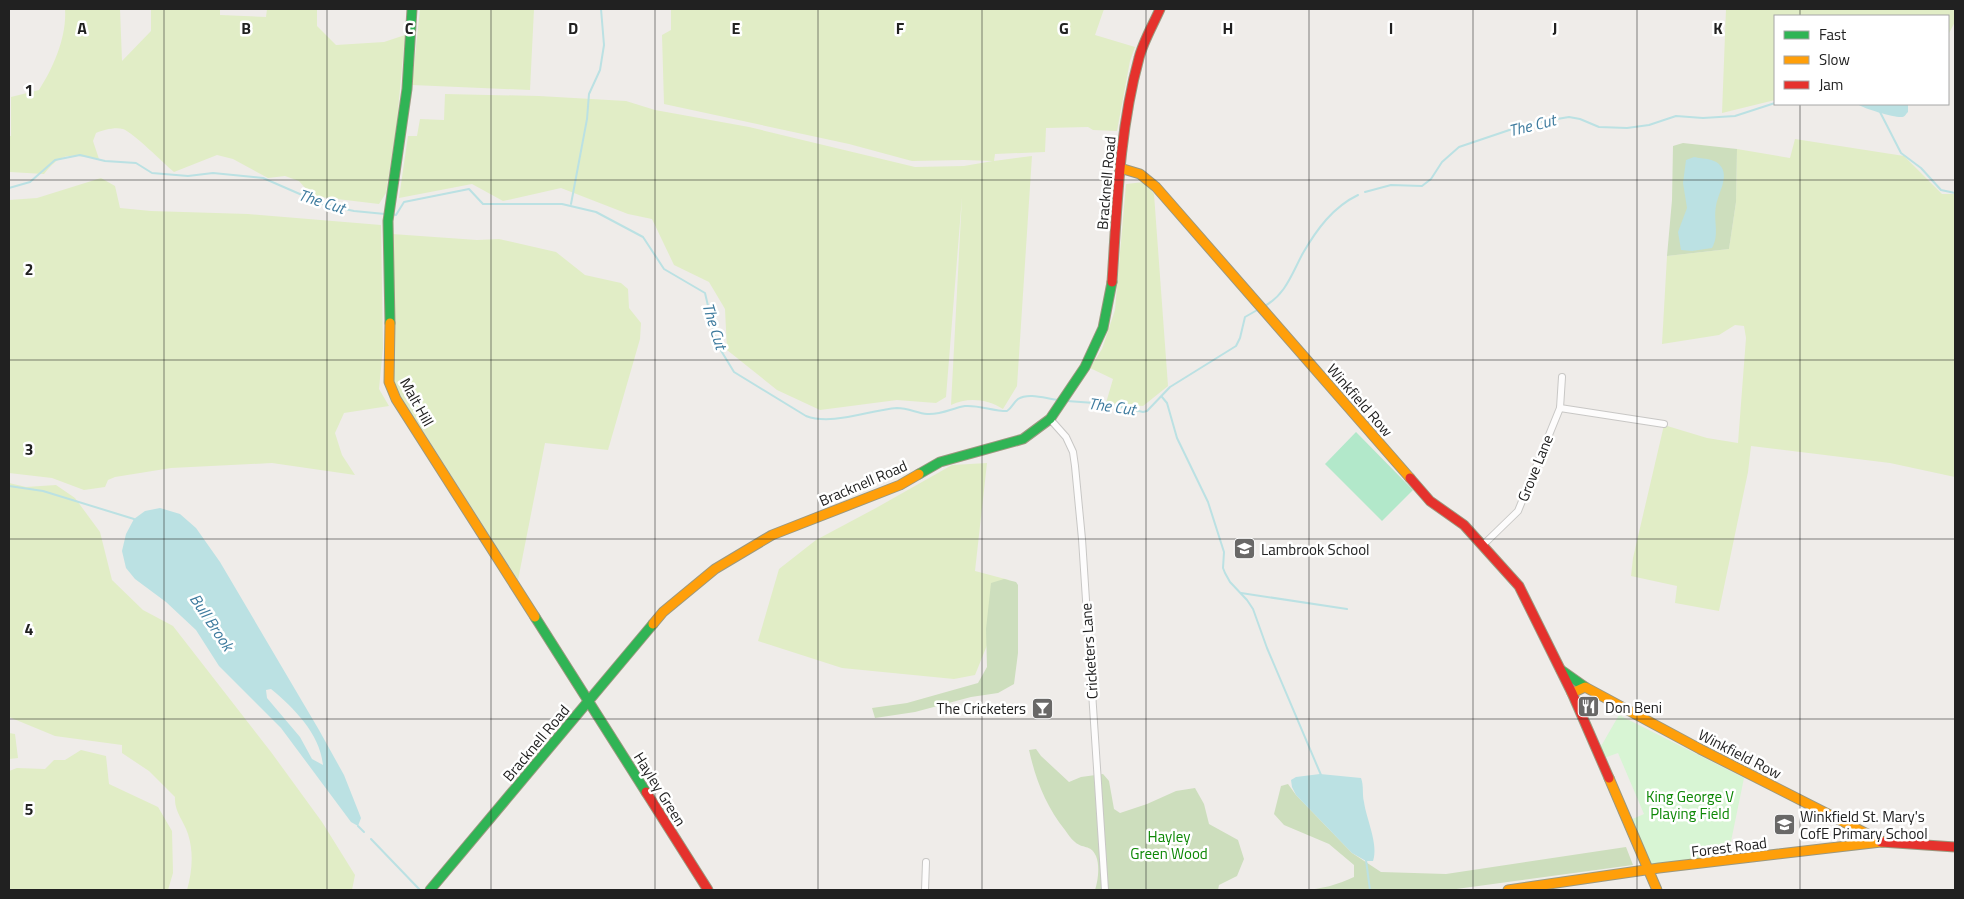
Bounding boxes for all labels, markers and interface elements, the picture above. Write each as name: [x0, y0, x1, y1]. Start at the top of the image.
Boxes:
legend: [1774, 15, 1949, 105]
text: A: [77, 16, 87, 40]
text: B: [241, 16, 251, 40]
text: C: [405, 16, 414, 40]
text: D: [568, 16, 578, 40]
text: E: [732, 16, 741, 40]
text: F: [896, 16, 905, 40]
text: G: [1059, 16, 1069, 40]
text: H: [1223, 16, 1233, 40]
text: I: [1389, 16, 1393, 40]
text: J: [1553, 16, 1557, 40]
text: K: [1713, 16, 1723, 40]
text: Fast: [1819, 23, 1847, 46]
text: Slow: [1819, 48, 1850, 71]
text: Jam: [1819, 73, 1843, 96]
text: 1: [25, 78, 33, 102]
water label: The Cut: [1506, 107, 1560, 142]
street label: Bracknell Road: [1090, 135, 1122, 231]
water label: The Cut: [296, 182, 350, 220]
text: 2: [25, 257, 33, 281]
water label: The Cut: [697, 300, 734, 354]
street label: Winkfield Row: [1322, 358, 1398, 442]
street label: Malt Hill: [394, 373, 440, 431]
water label: The Cut: [1087, 391, 1139, 421]
street label: Grove Lane: [1511, 431, 1559, 505]
text: 3: [25, 437, 33, 461]
street label: Bracknell Road: [815, 454, 911, 512]
school or university icon: Lambrook School: [1233, 537, 1257, 561]
place label: Lambrook School: [1261, 538, 1370, 561]
water label: Bull Brook: [184, 589, 241, 657]
street label: Cricketers Lane: [1074, 602, 1104, 700]
text: 4: [25, 617, 34, 641]
restaurant icon: Don Beni: [1577, 695, 1601, 719]
bar icon: The Cricketers: [1030, 696, 1054, 720]
place label: Don Beni: [1605, 696, 1662, 719]
place label: The Cricketers: [937, 697, 1026, 720]
street label: Bracknell Road: [497, 700, 575, 786]
street label: Winkfield Row: [1694, 723, 1786, 785]
street label: Hayley Green: [628, 747, 692, 831]
park label: King George V Playing Field: [1646, 785, 1734, 825]
text: 5: [25, 797, 34, 821]
place label: Winkfield St. Mary's CofE Primary School: [1800, 805, 1928, 845]
school or university icon: Winkfield St. Mary's CofE Primary School: [1772, 813, 1796, 837]
park label: Hayley Green Wood: [1130, 825, 1208, 865]
street label: Forest Road: [1690, 831, 1768, 863]

